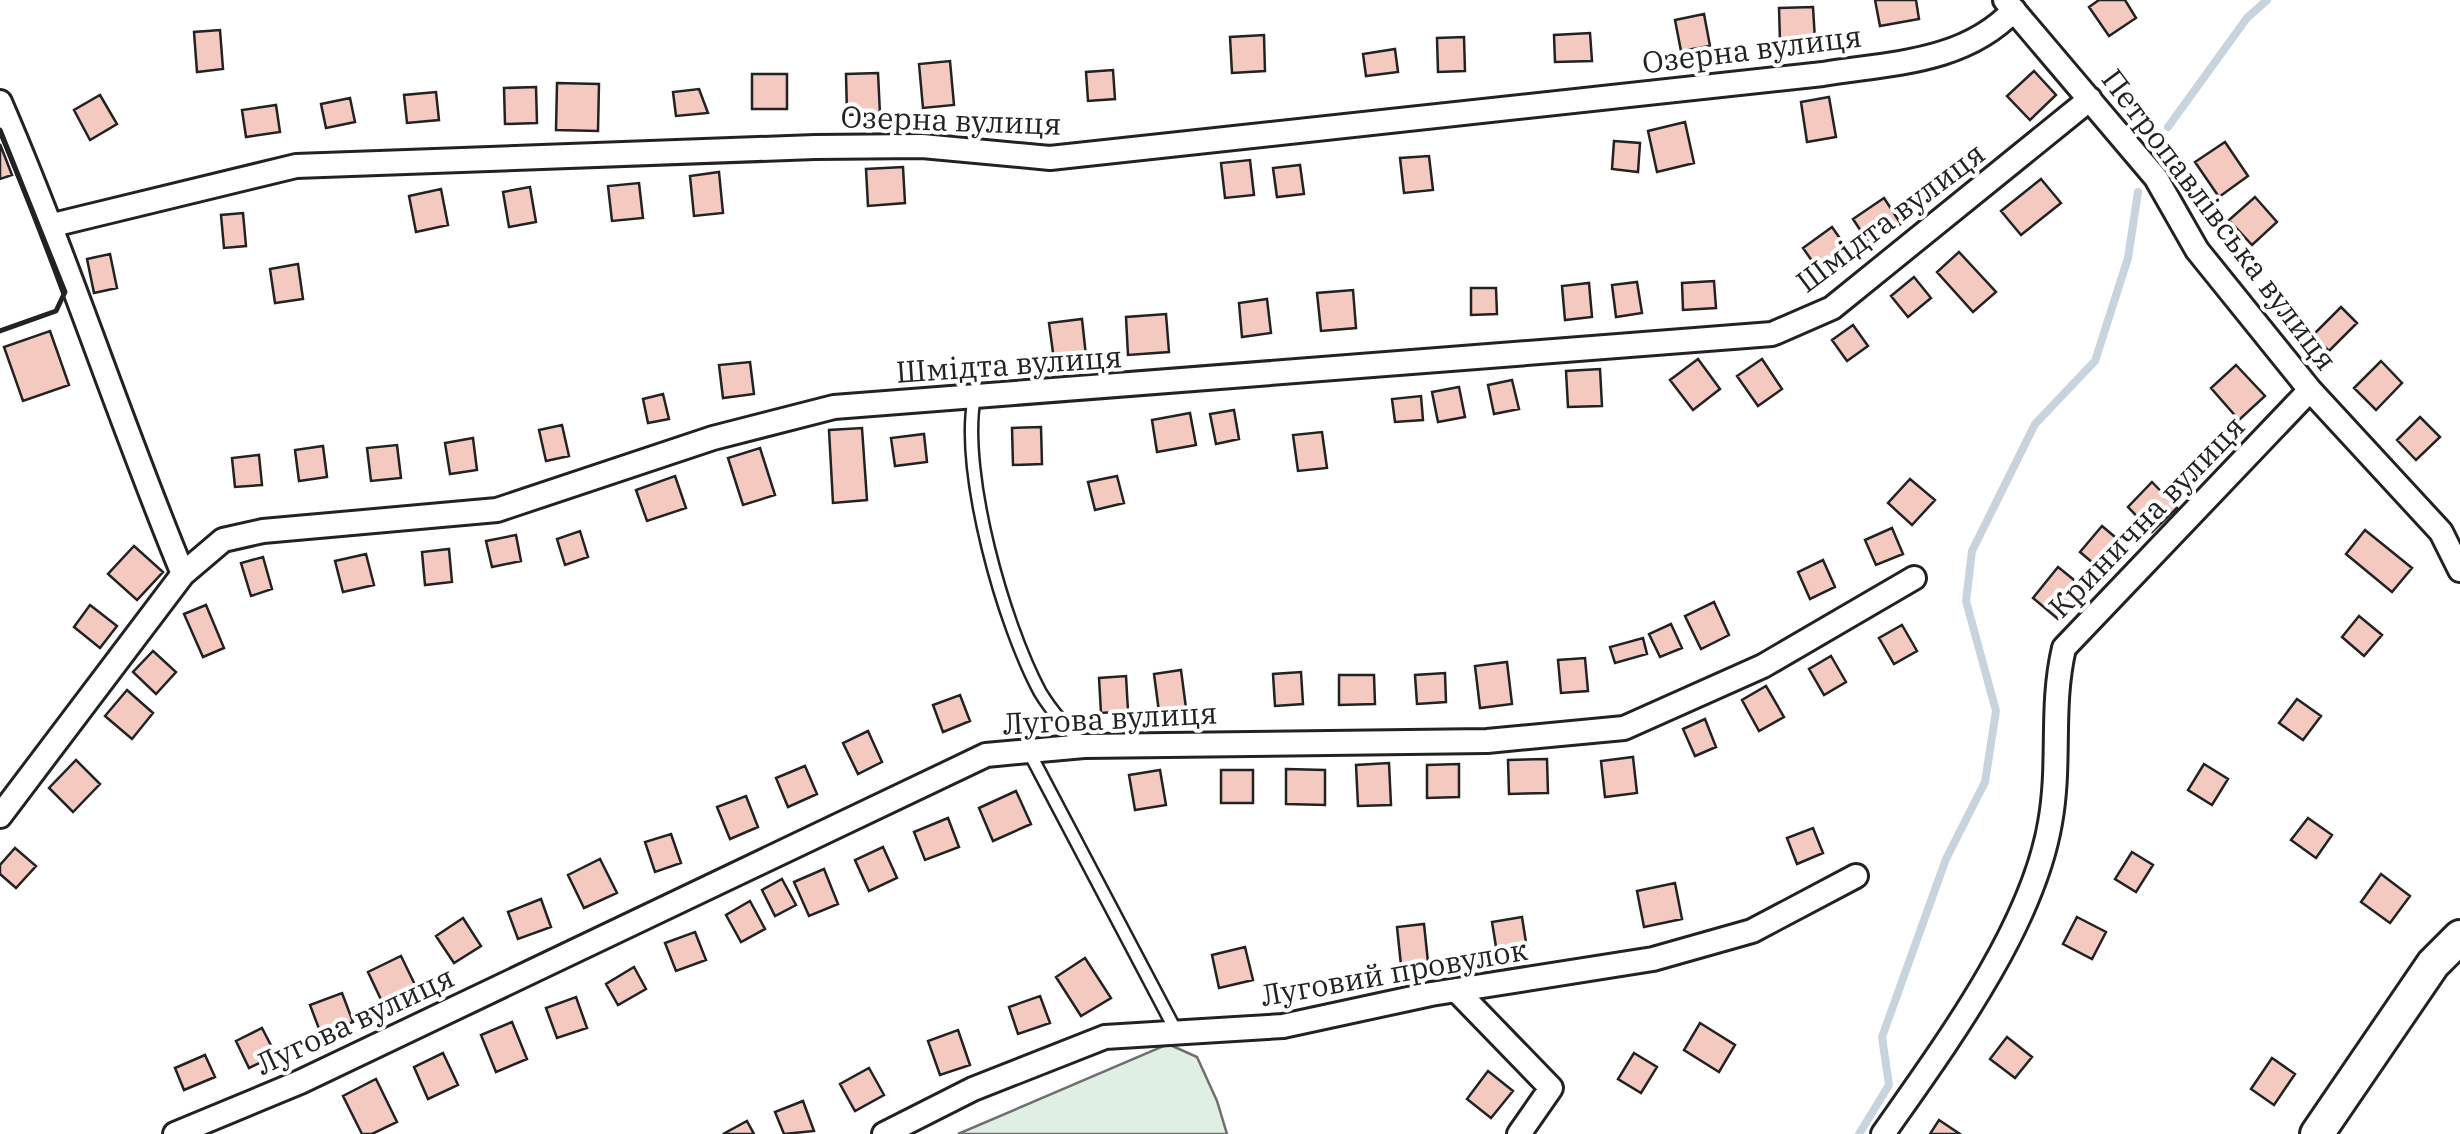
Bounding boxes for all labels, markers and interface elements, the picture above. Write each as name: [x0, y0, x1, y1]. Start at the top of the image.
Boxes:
street label: Озерна вулиця: [1640, 16, 1864, 81]
street label: Петропавлівська вулиця: [2094, 61, 2346, 378]
street label: Озерна вулиця: [840, 96, 1062, 143]
street label: Шмідта вулиця: [1788, 133, 1992, 300]
street label: Шмідта вулиця: [895, 336, 1123, 391]
street label: Кринична вулиця: [2039, 407, 2252, 625]
street label: Лугова вулиця: [1002, 692, 1218, 743]
street label: Луговий провулок: [1257, 929, 1530, 1014]
street label: Лугова вулиця: [249, 957, 460, 1083]

